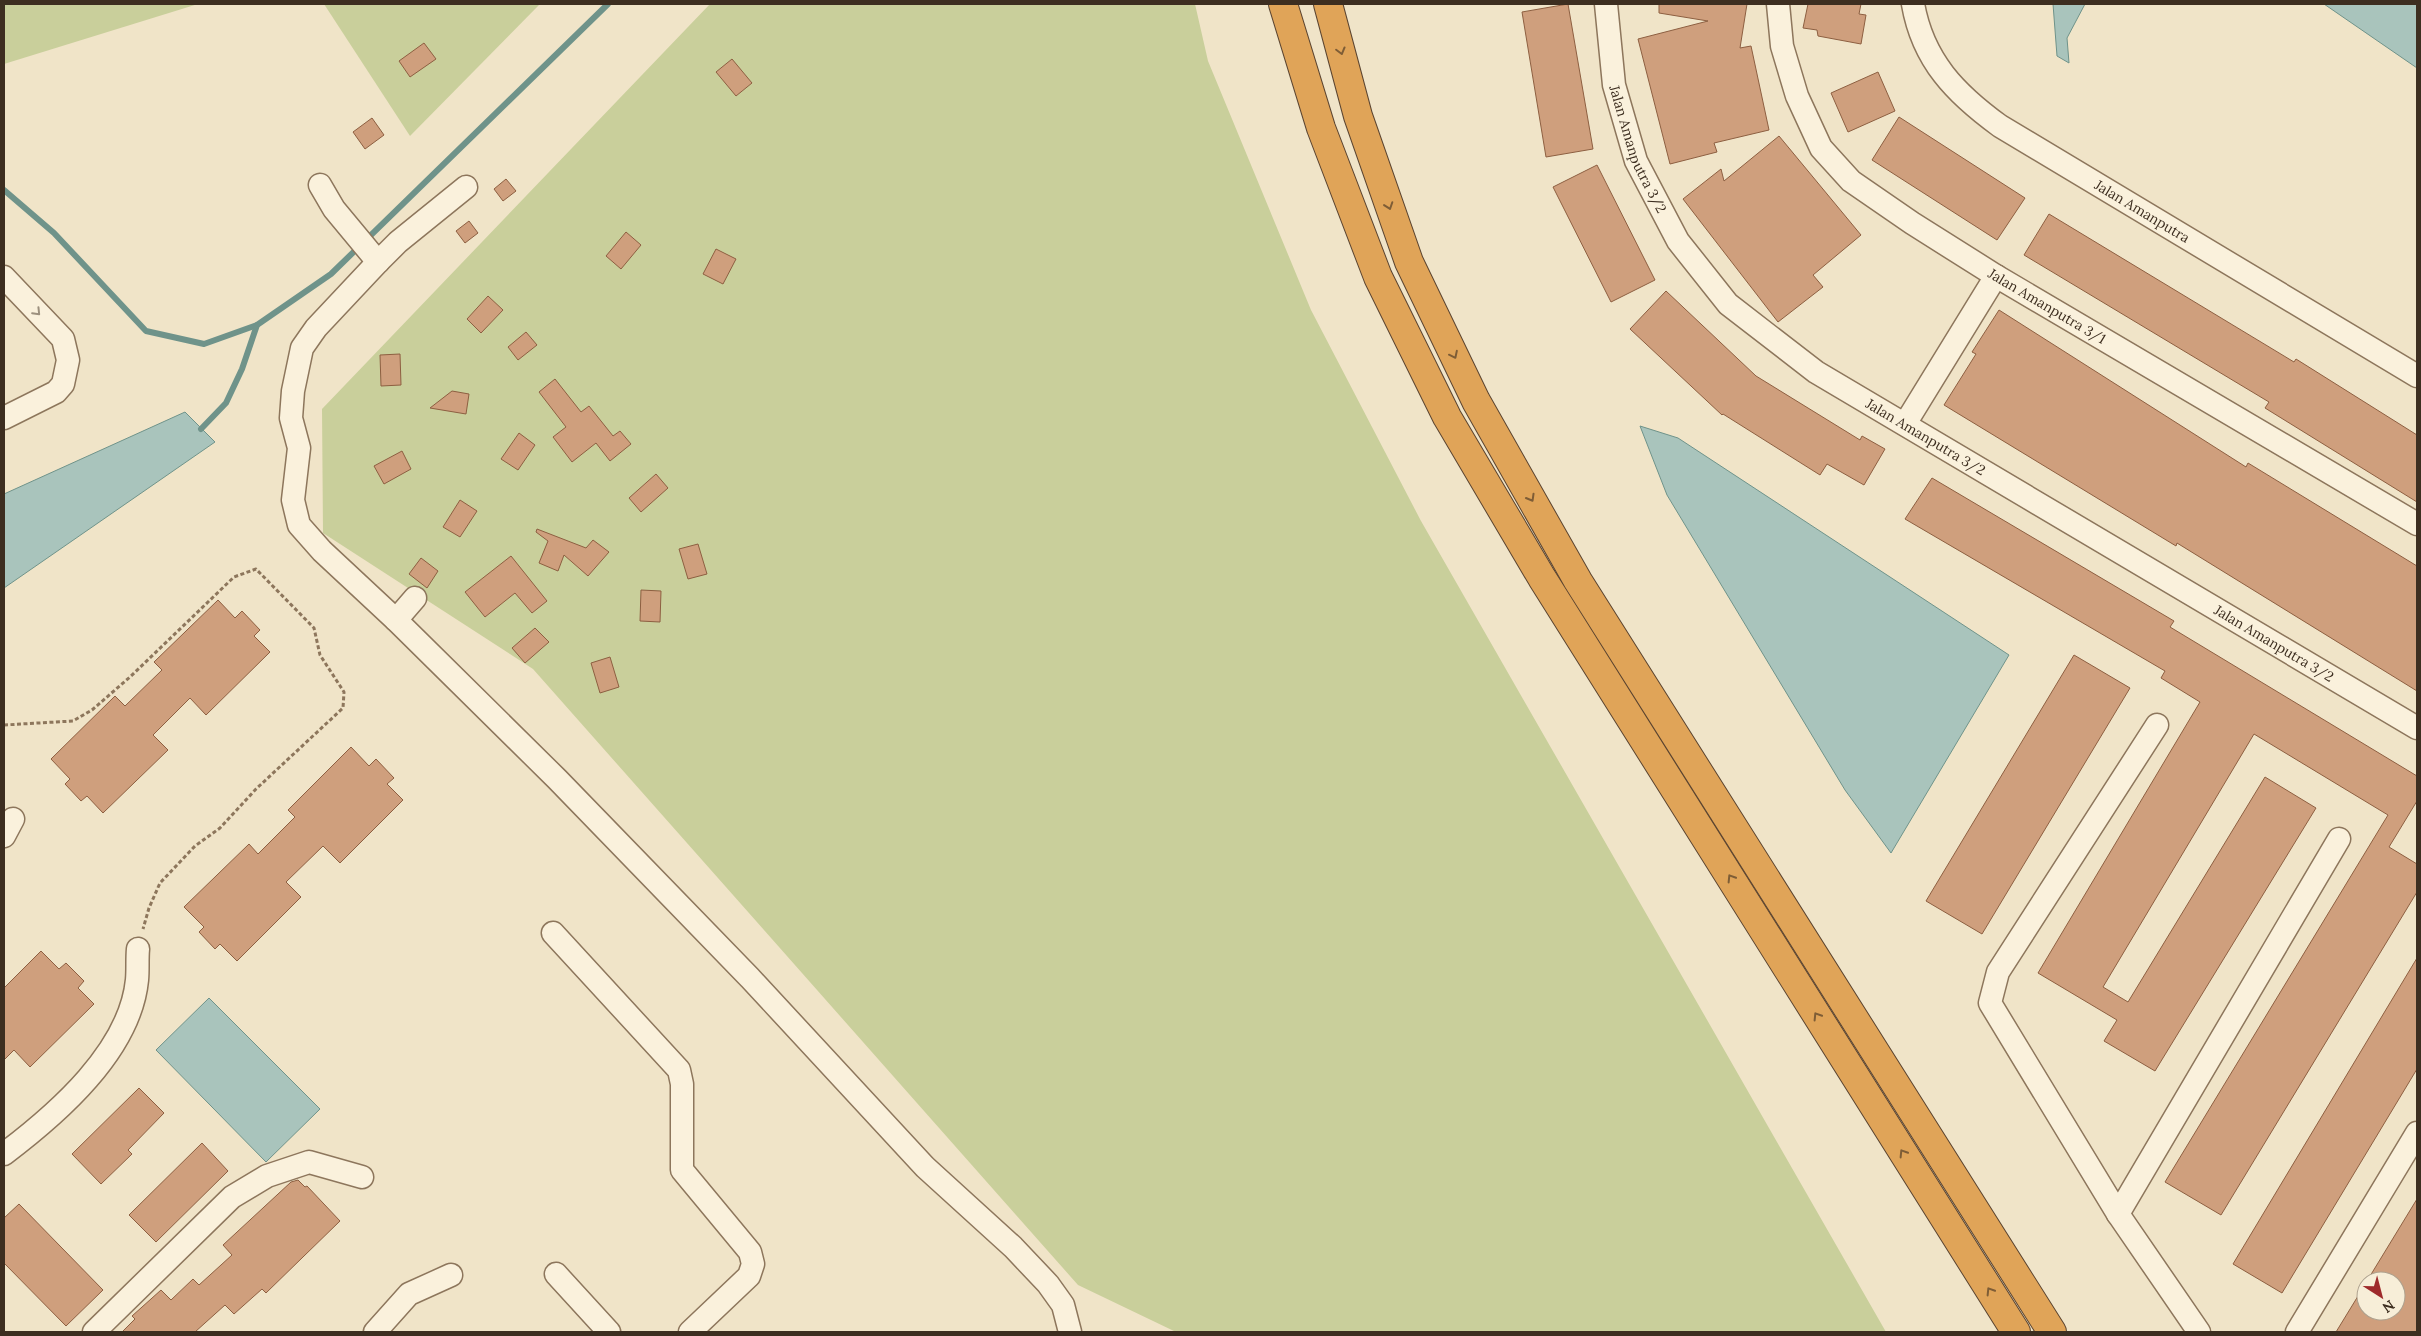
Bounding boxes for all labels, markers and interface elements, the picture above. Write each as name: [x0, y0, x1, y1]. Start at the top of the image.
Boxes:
one-way arrow: [1335, 46, 1345, 54]
street label: Jalan Amanputra 3/2: [1605, 82, 1671, 216]
street label: Jalan Amanputra: [2091, 175, 2193, 247]
one-way arrow: [1384, 201, 1394, 209]
street label: Jalan Amanputra 3/1: [1984, 264, 2109, 348]
one-way arrow: [32, 306, 41, 315]
one-way arrow: [1447, 350, 1458, 359]
street label: Jalan Amanputra 3/2: [1862, 394, 1989, 479]
one-way arrow: [1524, 492, 1534, 501]
street label: Jalan Amanputra 3/2: [2210, 600, 2337, 686]
one-way arrow: [1727, 875, 1737, 884]
one-way arrow: [1814, 1012, 1823, 1021]
one-way arrow: [1900, 1150, 1910, 1159]
north arrow: [2356, 1271, 2406, 1321]
one-way arrow: [1987, 1287, 1996, 1297]
text: N: [2379, 1296, 2398, 1317]

